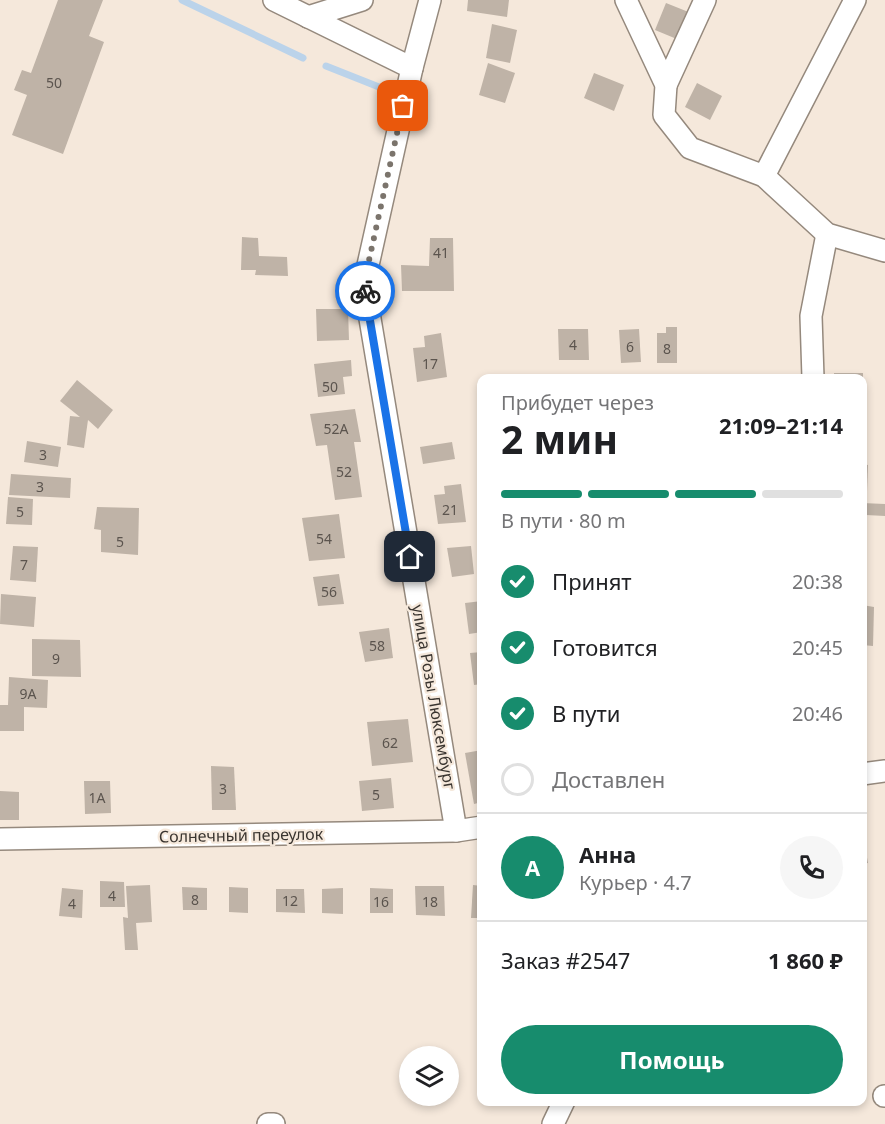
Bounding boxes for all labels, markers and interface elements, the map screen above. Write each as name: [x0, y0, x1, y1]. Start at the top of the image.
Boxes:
house number: 50: [46, 73, 62, 92]
pin: [377, 80, 428, 131]
icon: bag: [386, 89, 419, 122]
house number: 41: [433, 243, 449, 262]
courier: [335, 261, 395, 321]
icon: bike: [349, 275, 382, 308]
house number: 4: [569, 335, 577, 354]
house number: 6: [626, 337, 634, 356]
house number: 8: [663, 339, 671, 358]
house number: 17: [422, 354, 438, 373]
house number: 50: [322, 377, 338, 396]
text: Прибудет через: [501, 389, 654, 416]
text: 21:09–21:14: [719, 410, 843, 440]
text: 2 мин: [501, 412, 618, 465]
house number: 52А: [324, 419, 349, 438]
house number: 3: [39, 445, 47, 464]
house number: 52: [336, 462, 352, 481]
house number: 3: [36, 477, 44, 496]
house number: 21: [442, 500, 458, 519]
house number: 5: [16, 502, 24, 521]
text: В пути · 80 m: [501, 507, 626, 534]
house number: 54: [316, 529, 332, 548]
pin: [384, 531, 435, 582]
house number: 5: [116, 532, 124, 551]
icon: home: [393, 540, 426, 573]
house number: 7: [20, 555, 28, 574]
icon: check: [501, 565, 534, 598]
text: Принят: [552, 566, 632, 596]
text: 20:38: [792, 568, 843, 595]
house number: 56: [321, 582, 337, 601]
street label: улица Розы Люксембург: [407, 603, 461, 791]
icon: check: [501, 631, 534, 664]
text: Готовится: [552, 632, 658, 662]
text: 20:45: [792, 634, 843, 661]
house number: 58: [369, 636, 385, 655]
house number: 9: [52, 649, 60, 668]
house number: 9А: [20, 684, 37, 703]
icon: check: [501, 697, 534, 730]
text: В пути: [552, 698, 620, 728]
text: 20:46: [792, 700, 843, 727]
house number: 62: [382, 733, 398, 752]
text: Доставлен: [552, 764, 665, 794]
house number: 3: [219, 779, 227, 798]
house number: 5: [372, 785, 380, 804]
house number: 1А: [89, 788, 106, 807]
street label: Солнечный переулок: [159, 823, 324, 847]
button: phone: [780, 836, 843, 899]
text: Анна: [579, 839, 636, 869]
text: А: [525, 852, 540, 882]
text: Курьер · 4.7: [579, 869, 692, 896]
house number: 4: [108, 886, 116, 905]
house number: 8: [191, 890, 199, 909]
house number: 12: [282, 891, 298, 910]
house number: 16: [373, 892, 389, 911]
house number: 18: [422, 892, 438, 911]
house number: 4: [68, 894, 76, 913]
text: Заказ #2547: [501, 945, 630, 975]
text: 1 860 ₽: [768, 945, 843, 975]
button: Помощь: [501, 1025, 843, 1094]
map controls: [399, 1046, 459, 1106]
button: layers: [399, 1046, 459, 1106]

